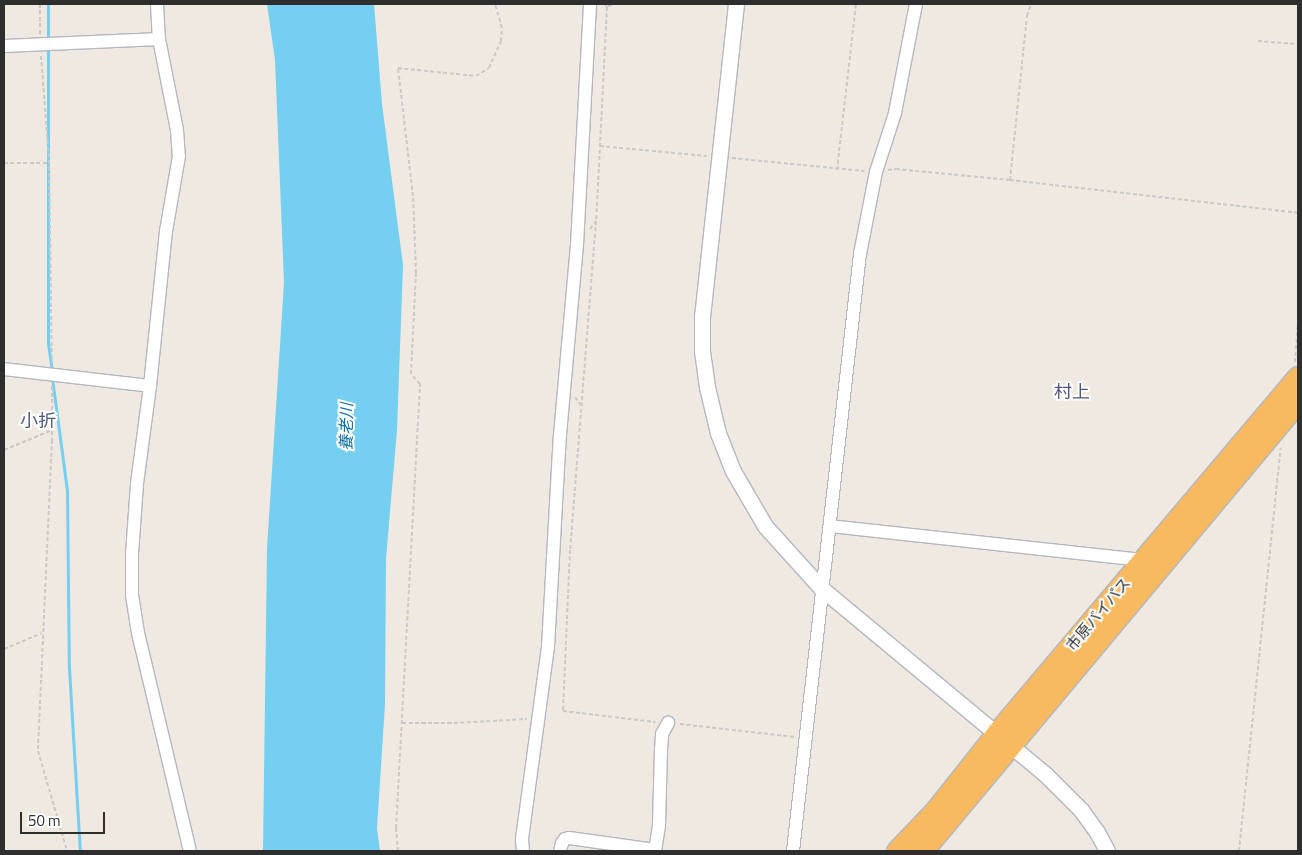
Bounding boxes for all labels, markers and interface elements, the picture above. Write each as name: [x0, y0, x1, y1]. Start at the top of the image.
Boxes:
district label: 村上: [1054, 381, 1090, 403]
water label: 養老川: [336, 403, 356, 451]
district label: 小折: [20, 410, 56, 432]
street label: 市原バイパス: [1062, 574, 1134, 654]
scale bar: [22, 802, 108, 834]
text: 50 m: [28, 809, 61, 832]

